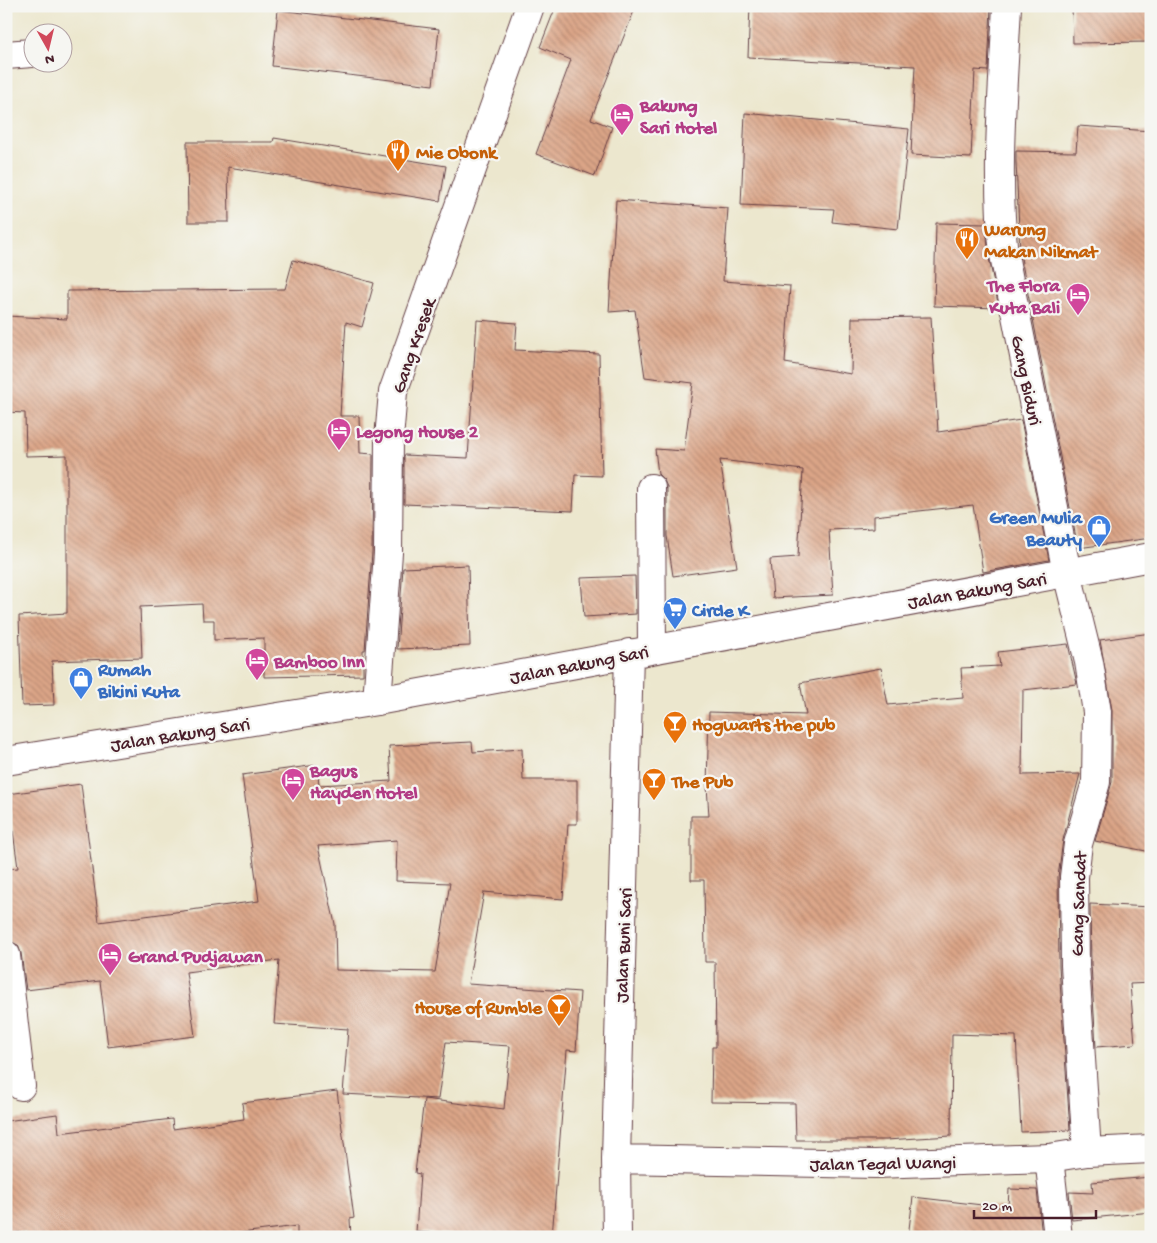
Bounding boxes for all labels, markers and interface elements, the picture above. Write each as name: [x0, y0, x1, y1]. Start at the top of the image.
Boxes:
north arrow: [22, 22, 72, 72]
text: N: [44, 49, 55, 67]
place label: Bakung Sari Hotel: [639, 96, 717, 141]
hotel icon: Bakung Sari Hotel: [609, 102, 635, 136]
restaurant icon: Mie Obonk: [385, 138, 411, 172]
place label: Mie Obonk: [416, 143, 499, 166]
place label: Warung Makan Nikmat: [983, 220, 1099, 265]
restaurant icon: Warung Makan Nikmat: [954, 226, 980, 260]
place label: The Flora Kuta Bali: [985, 276, 1061, 321]
hotel icon: The Flora Kuta Bali: [1065, 282, 1091, 316]
street label: Gang Kresek: [388, 294, 443, 397]
street label: Gang Biduri: [1004, 334, 1045, 428]
hotel icon: Legong House 2: [326, 417, 352, 451]
place label: Legong House 2: [356, 422, 479, 445]
place label: Green Mulia Beauty: [989, 508, 1083, 553]
shop icon: Green Mulia Beauty: [1086, 514, 1112, 548]
street label: Jalan Bakung Sari: [906, 569, 1049, 616]
supermarket icon: Circle K: [662, 596, 688, 630]
place label: Circle K: [691, 601, 751, 624]
street label: Jalan Bakung Sari: [508, 642, 651, 691]
hotel icon: Bamboo Inn: [244, 647, 270, 681]
place label: Bamboo Inn: [273, 652, 366, 675]
place label: Rumah Bikini Kuta: [97, 660, 181, 705]
shop icon: Rumah Bikini Kuta: [68, 666, 94, 700]
bar icon: Hogwarts the pub: [662, 710, 688, 744]
street label: Jalan Bakung Sari: [109, 714, 252, 759]
place label: Hogwarts the pub: [692, 715, 835, 738]
place label: Bagus Hayden Hotel: [309, 761, 418, 806]
hotel icon: Bagus Hayden Hotel: [280, 767, 306, 801]
bar icon: The Pub: [641, 767, 667, 801]
place label: The Pub: [670, 772, 733, 795]
street label: Gang Sandat: [1067, 849, 1094, 957]
street label: Jalan Buni Sari: [612, 887, 639, 1003]
hotel icon: Grand Pudjawan: [97, 942, 123, 976]
place label: Grand Pudjawan: [128, 947, 264, 970]
bar icon: House of Rumble: [546, 993, 572, 1027]
place label: House of Rumble: [415, 998, 543, 1021]
street label: Jalan Tegal Wangi: [810, 1153, 957, 1178]
scale bar: [974, 1188, 1097, 1220]
text: 20 m: [982, 1198, 1012, 1216]

